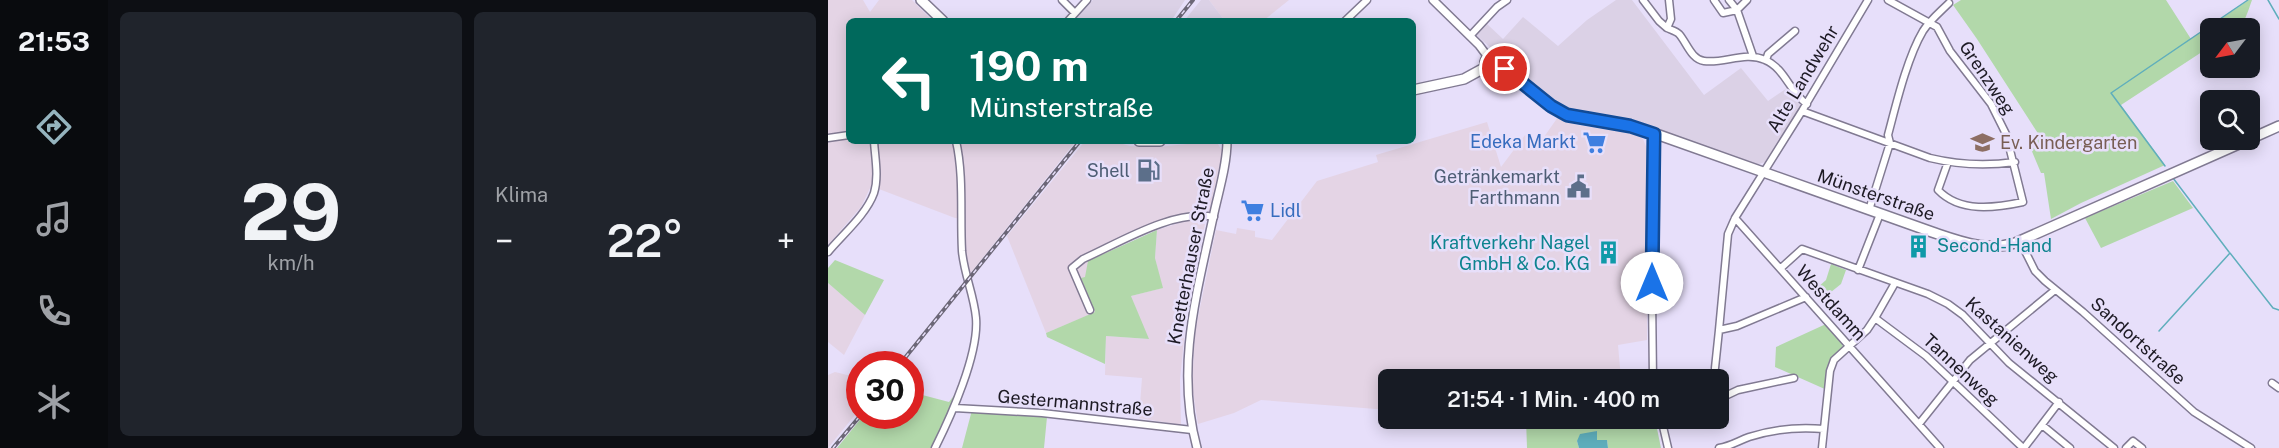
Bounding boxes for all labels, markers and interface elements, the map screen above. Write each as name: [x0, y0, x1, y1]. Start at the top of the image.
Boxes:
north arrow: [2200, 18, 2260, 78]
map controls: [2200, 18, 2260, 150]
street label: Alte Landwehr: [1762, 21, 1843, 136]
text: 21:53: [18, 25, 90, 57]
street label: Grenzweg: [1955, 37, 2020, 119]
text: 190 m: [969, 41, 1089, 90]
icon: left: [870, 42, 948, 120]
pin: [1479, 43, 1530, 94]
icon: arrive: [1488, 52, 1521, 85]
button: search: [2200, 90, 2260, 150]
text: Münsterstraße: [969, 91, 1154, 123]
icon: directions: [33, 106, 75, 148]
supermarket icon: Edeka Markt: [1581, 129, 1607, 155]
school or university icon: Ev. Kindergarten: [1969, 130, 1995, 156]
place label: Edeka Markt: [1470, 131, 1576, 152]
place label: Ev. Kindergarten: [2000, 132, 2137, 153]
fuel station icon: Shell: [1135, 158, 1161, 184]
place label: Shell: [1087, 160, 1130, 181]
street label: Knetterhauser Straße: [1163, 165, 1218, 346]
street label: Münsterstraße: [1815, 165, 1938, 224]
text: 29: [241, 166, 341, 258]
place label: Getränkemarkt Farthmann: [1434, 166, 1560, 208]
public building icon: Getränkemarkt Farthmann: [1565, 174, 1591, 200]
text: Klima: [495, 183, 548, 207]
icon: music: [33, 198, 75, 240]
supermarket icon: Lidl: [1239, 198, 1265, 224]
place label: Lidl: [1270, 200, 1301, 221]
text: 22°: [607, 214, 683, 267]
text: −: [495, 222, 513, 260]
text: +: [777, 222, 795, 260]
place label: Kraftverkehr Nagel GmbH & Co. KG: [1430, 232, 1590, 274]
building icon: Second-Hand: [1906, 233, 1932, 259]
place label: Second-Hand: [1937, 235, 2052, 256]
building icon: Kraftverkehr Nagel GmbH & Co. KG: [1595, 240, 1621, 266]
text: km/h: [267, 251, 315, 275]
position arrow: [1620, 251, 1684, 315]
street label: Westdamm: [1792, 261, 1871, 345]
icon: phone: [33, 290, 75, 332]
street label: Kastanienweg: [1961, 292, 2063, 387]
street label: Sandortstraße: [2087, 293, 2190, 389]
street label: Tannenweg: [1919, 329, 2004, 410]
speed limit sign: 30: [846, 351, 924, 429]
icon: climate: [33, 381, 75, 423]
street label: Gestermannstraße: [997, 385, 1154, 420]
text: 21:54 · 1 Min. · 400 m: [1447, 386, 1660, 412]

